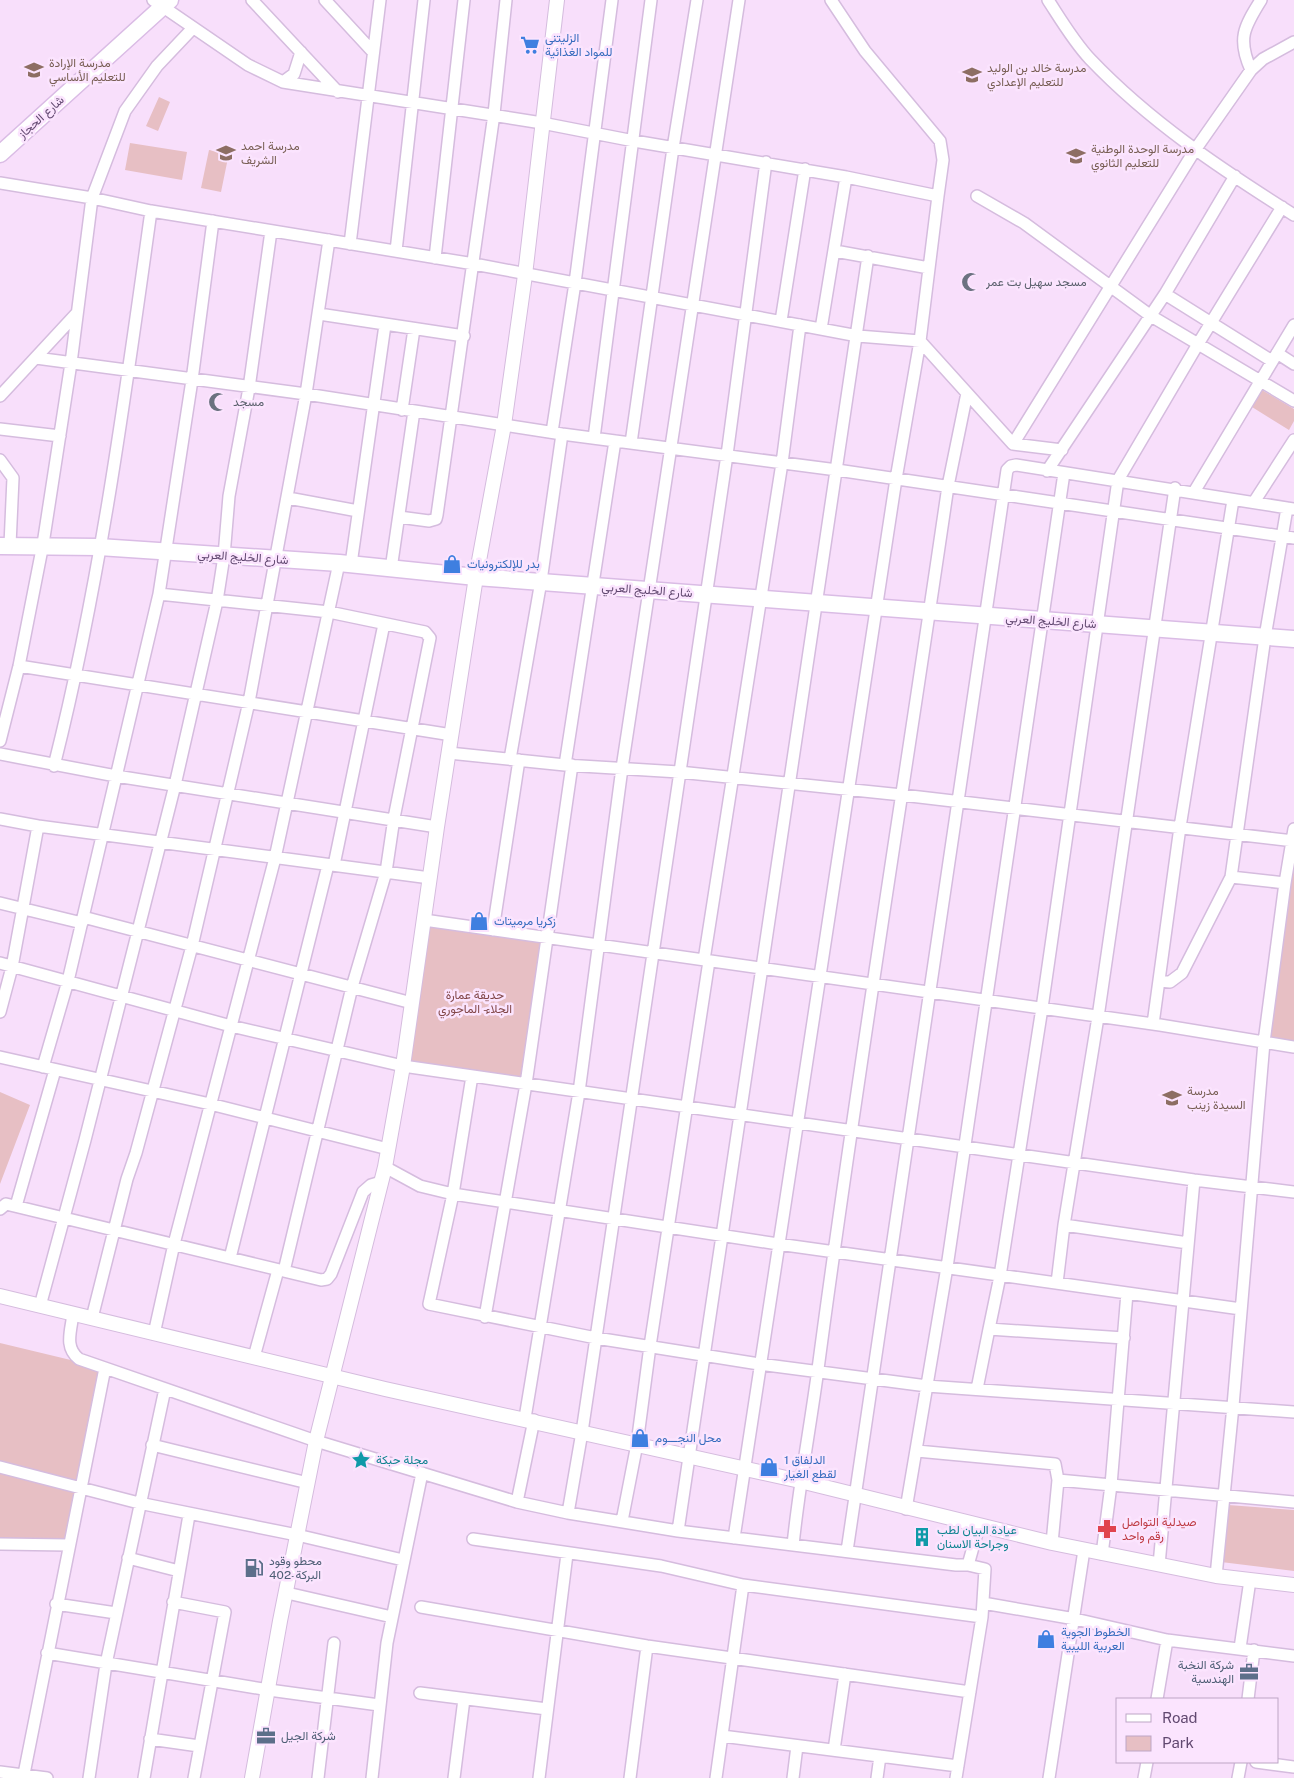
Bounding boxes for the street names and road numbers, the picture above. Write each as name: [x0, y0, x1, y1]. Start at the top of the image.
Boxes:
street label: شارع الحجاز: [14, 93, 68, 143]
street label: شارع الخليج العربي: [197, 547, 289, 570]
street label: شارع الخليج العربي: [601, 580, 693, 603]
street label: شارع الخليج العربي: [1005, 611, 1097, 634]

